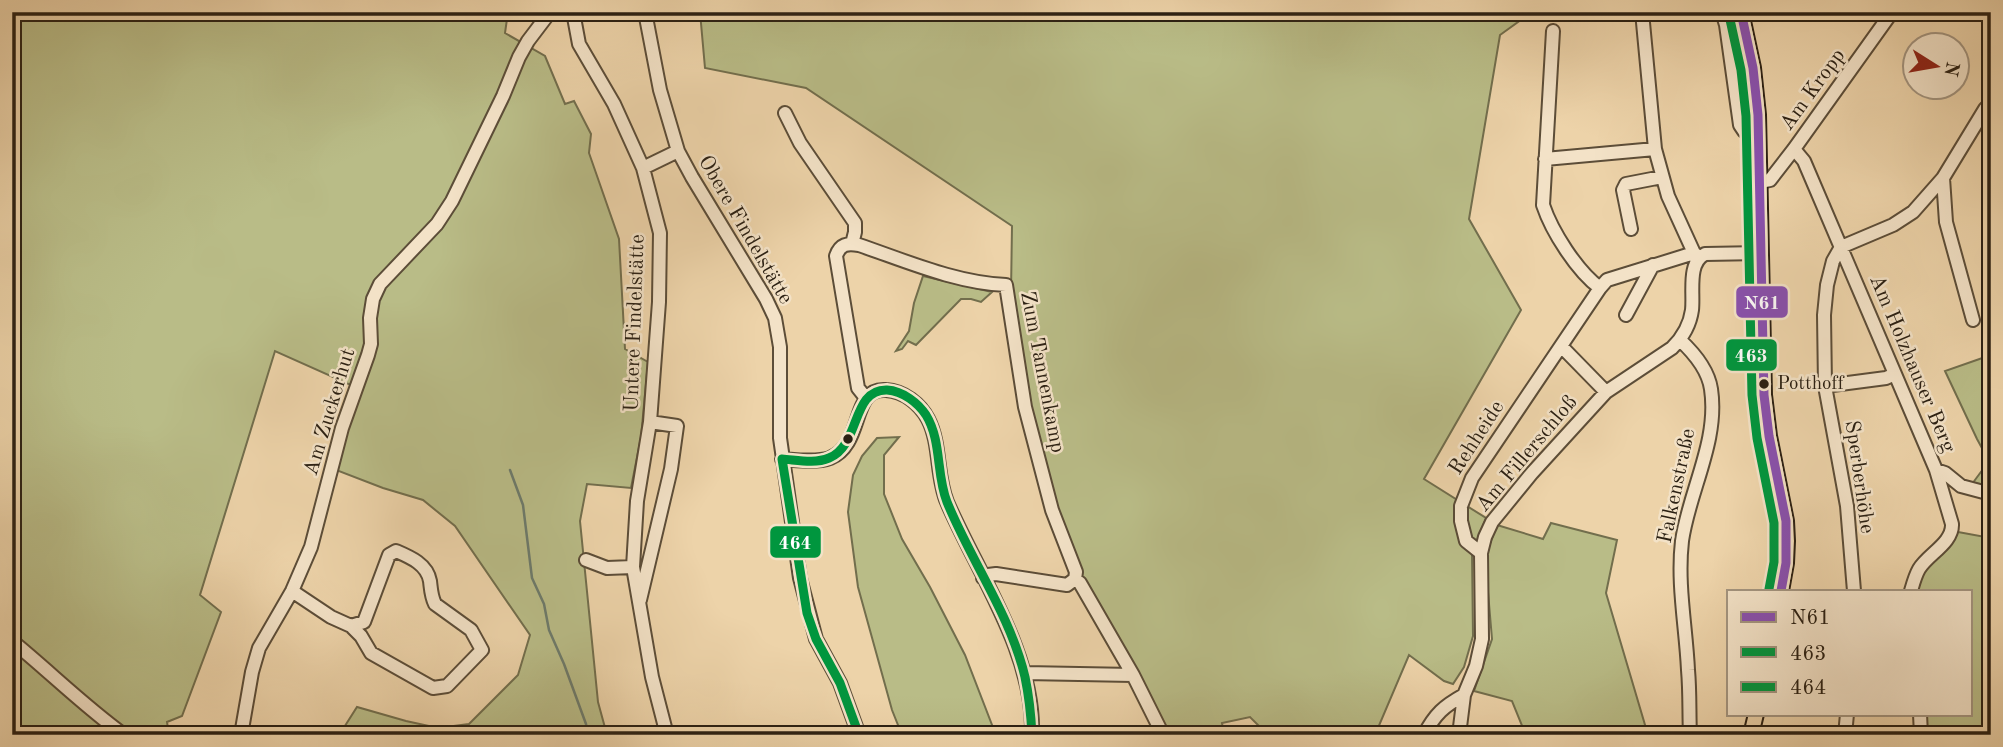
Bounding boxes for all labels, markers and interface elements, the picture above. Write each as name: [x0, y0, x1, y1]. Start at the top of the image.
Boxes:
north arrow: [1902, 32, 1972, 102]
street label: Am Kropp: [1777, 45, 1849, 135]
text: N: [1939, 60, 1961, 78]
street label: Obere Findelstätte: [694, 152, 796, 308]
street label: Untere Findelstätte: [621, 234, 649, 412]
street label: Am Holzhauser Berg: [1865, 272, 1959, 457]
line badge: N61: [1735, 285, 1789, 319]
street label: Zum Tannenkamp: [1016, 289, 1068, 455]
text: N61: [1744, 295, 1780, 314]
line badge: 463: [1725, 338, 1778, 372]
street label: Am Zuckerhut: [301, 346, 359, 478]
text: 463: [1734, 348, 1768, 367]
place label: Potthoff: [1777, 375, 1845, 394]
marker: Potthoff: [1757, 377, 1771, 391]
street label: Am Fillerschloß: [1472, 392, 1582, 516]
street label: Rehheide: [1445, 397, 1509, 479]
street label: Sperberhöhe: [1841, 419, 1877, 535]
street label: Falkenstraße: [1655, 427, 1699, 545]
unlabelled marker: [841, 432, 855, 446]
line badge: 464: [769, 525, 822, 559]
text: 464: [778, 535, 812, 554]
legend: [1727, 590, 1972, 716]
text: N61: [1790, 608, 1831, 629]
text: 463: [1790, 644, 1827, 665]
text: 464: [1790, 678, 1827, 699]

